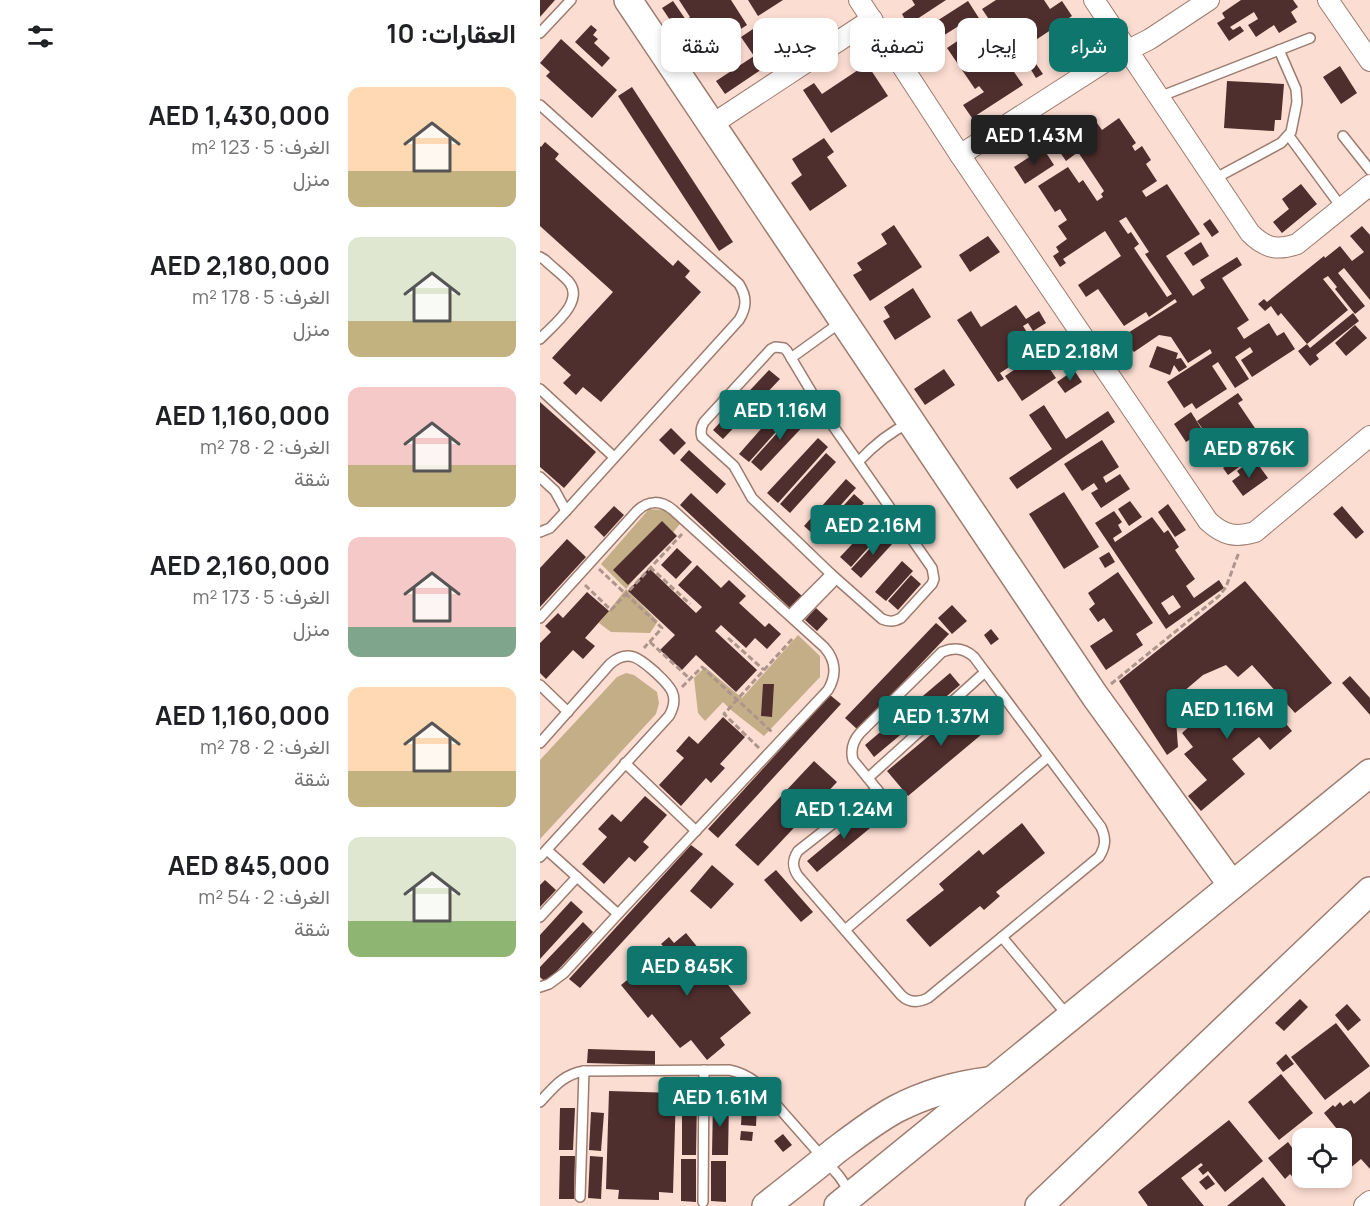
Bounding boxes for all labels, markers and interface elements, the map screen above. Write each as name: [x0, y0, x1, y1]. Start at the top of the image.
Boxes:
text: العقارات: 10: [386, 15, 516, 51]
chip: شقة: [661, 18, 741, 72]
chip: جديد: [753, 18, 838, 72]
chip: تصفية: [850, 18, 945, 72]
chip: إيجار: [957, 18, 1037, 72]
chip: شراء: [1049, 18, 1128, 72]
icon: filters: [24, 20, 57, 53]
text: AED 1,430,000: [148, 97, 330, 133]
icon: home: [396, 111, 468, 183]
pin: AED 1.43M: [965, 115, 1103, 166]
text: AED 1.43M: [985, 121, 1083, 148]
text: الغرف: 5 · 123 m²: [191, 133, 330, 160]
text: منزل: [293, 165, 330, 192]
text: AED 2,180,000: [150, 247, 330, 283]
icon: home: [396, 261, 468, 333]
text: الغرف: 5 · 178 m²: [192, 283, 330, 310]
text: منزل: [293, 315, 330, 342]
pin: AED 2.18M: [1001, 331, 1139, 382]
text: AED 2.18M: [1022, 337, 1118, 364]
pin: AED 1.16M: [711, 390, 849, 441]
text: AED 1.16M: [733, 396, 827, 423]
text: AED 1,160,000: [155, 397, 330, 433]
icon: home: [396, 411, 468, 483]
pin: AED 876K: [1187, 428, 1311, 479]
text: الغرف: 2 · 78 m²: [200, 433, 330, 460]
text: AED 876K: [1203, 434, 1295, 461]
text: شقة: [294, 465, 330, 492]
pin: AED 2.16M: [804, 505, 942, 556]
text: AED 2.16M: [825, 511, 922, 538]
text: AED 2,160,000: [150, 547, 330, 583]
icon: home: [396, 561, 468, 633]
text: الغرف: 5 · 173 m²: [193, 583, 330, 610]
text: منزل: [293, 615, 330, 642]
pin: AED 1.16M: [1158, 689, 1296, 740]
text: AED 1.16M: [1180, 695, 1274, 722]
pin: AED 1.37M: [872, 696, 1010, 747]
text: AED 1,160,000: [155, 697, 330, 733]
text: AED 1.37M: [893, 702, 989, 729]
icon: home: [396, 711, 468, 783]
text: الغرف: 2 · 78 m²: [200, 733, 330, 760]
text: شقة: [294, 765, 330, 792]
pin: AED 1.24M: [775, 789, 913, 840]
text: AED 1.24M: [795, 795, 893, 822]
text: AED 845,000: [168, 847, 330, 883]
icon: home: [396, 861, 468, 933]
text: الغرف: 2 · 54 m²: [198, 883, 330, 910]
text: شقة: [294, 915, 330, 942]
pin: AED 845K: [625, 946, 749, 997]
text: AED 845K: [641, 952, 733, 979]
pin: AED 1.61M: [651, 1077, 789, 1128]
text: AED 1.61M: [672, 1083, 768, 1110]
map controls: [1292, 1128, 1352, 1188]
button: locate: [1292, 1128, 1352, 1188]

